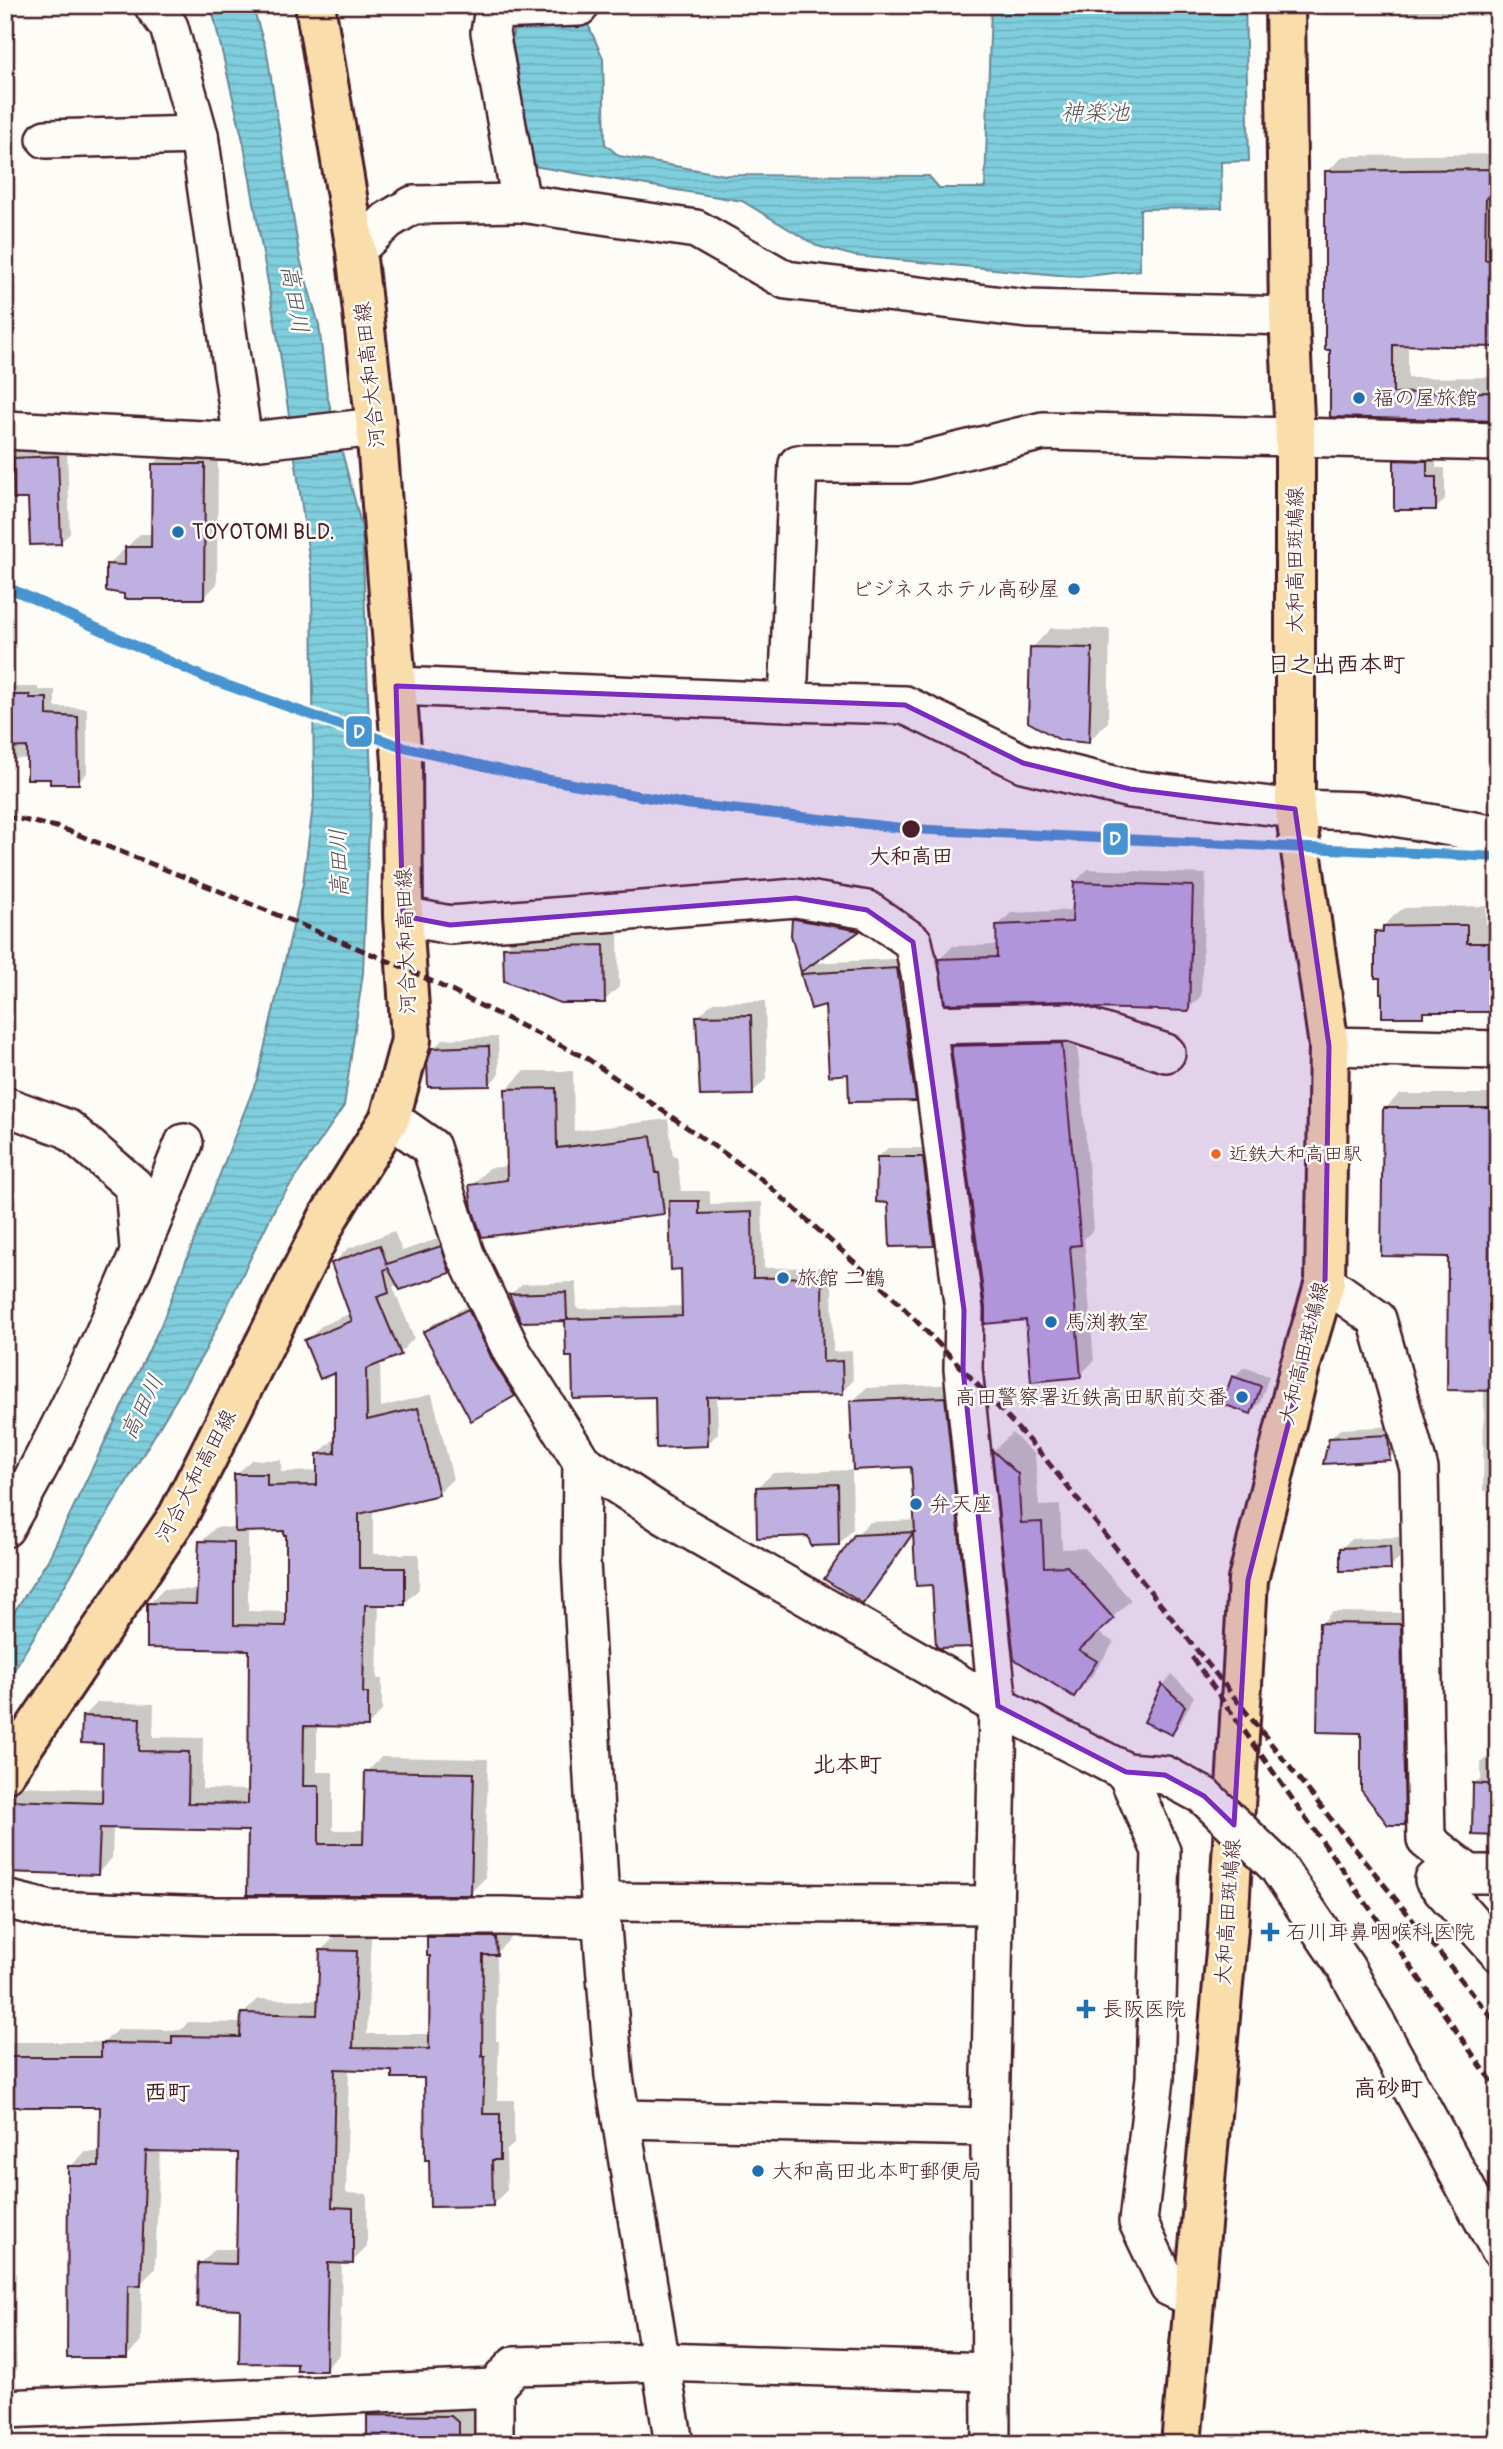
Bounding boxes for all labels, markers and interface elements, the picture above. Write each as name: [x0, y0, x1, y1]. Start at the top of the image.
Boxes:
water label: 神楽池: [1061, 98, 1131, 127]
water label: 高田川: [275, 263, 315, 335]
street label: 河合大和高田線: [349, 300, 391, 450]
place label: 福の屋旅館: [1373, 385, 1478, 412]
marker: 福の屋旅館: [1351, 390, 1367, 406]
street label: 大和高田斑鳩線: [1282, 487, 1309, 634]
place label: TOYOTOMI BLD.: [192, 519, 335, 546]
marker: TOYOTOMI BLD.: [170, 524, 186, 540]
place label: ビジネスホテル高砂屋: [852, 576, 1060, 603]
marker: ビジネスホテル高砂屋: [1066, 581, 1082, 597]
district label: 日之出西本町: [1267, 650, 1405, 679]
line badge: D: [345, 715, 373, 748]
text: D: [353, 720, 365, 744]
marker: 大和高田: [900, 818, 922, 840]
line badge: D: [1102, 822, 1129, 856]
text: D: [1109, 827, 1121, 851]
water label: 高田川: [323, 828, 355, 898]
place label: 大和高田: [869, 843, 953, 870]
street label: 河合大和高田線: [390, 867, 422, 1015]
place label: 近鉄大和高田駅: [1229, 1142, 1362, 1166]
marker: 近鉄大和高田駅: [1209, 1147, 1223, 1161]
place label: 旅館 二鶴: [797, 1265, 886, 1292]
marker: 旅館 二鶴: [775, 1270, 791, 1286]
street label: 大和高田斑鳩線: [1273, 1278, 1335, 1428]
place label: 馬渕教室: [1065, 1309, 1149, 1336]
marker: 馬渕教室: [1043, 1314, 1059, 1330]
water label: 高田川: [114, 1370, 170, 1444]
place label: 高田警察署近鉄高田駅前交番: [955, 1384, 1228, 1411]
marker: 高田警察署近鉄高田駅前交番: [1234, 1389, 1250, 1405]
street label: 河合大和高田線: [150, 1405, 242, 1547]
place label: 弁天座: [930, 1491, 993, 1518]
marker: 弁天座: [908, 1496, 924, 1512]
district label: 北本町: [813, 1750, 882, 1779]
street label: 大和高田斑鳩線: [1209, 1838, 1247, 1986]
place label: 石川耳鼻咽喉科医院: [1286, 1919, 1475, 1946]
marker: 石川耳鼻咽喉科医院: [1260, 1922, 1280, 1942]
place label: 長阪医院: [1102, 1996, 1186, 2023]
marker: 長阪医院: [1076, 1999, 1096, 2019]
district label: 高砂町: [1354, 2074, 1423, 2103]
district label: 西町: [144, 2078, 190, 2107]
place label: 大和高田北本町郵便局: [772, 2158, 982, 2185]
marker: 大和高田北本町郵便局: [750, 2163, 766, 2179]

